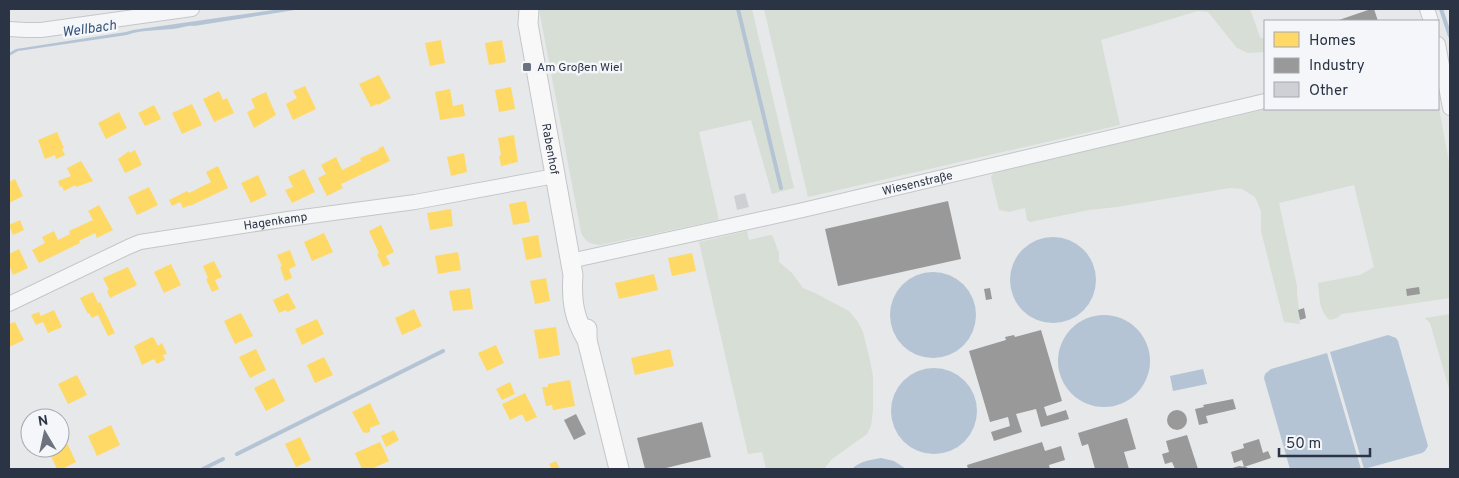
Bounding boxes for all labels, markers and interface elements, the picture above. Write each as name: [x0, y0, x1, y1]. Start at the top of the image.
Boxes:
water label: Wellbach: [61, 17, 118, 42]
legend: [1264, 20, 1439, 110]
text: Homes: [1309, 32, 1356, 51]
text: Industry: [1309, 57, 1365, 76]
place label: Am Großen Wiel: [537, 60, 623, 76]
marker: Am Großen Wiel: [521, 61, 533, 73]
text: Other: [1309, 82, 1348, 101]
street label: Rabenhof: [537, 122, 562, 176]
street label: Wiesenstraße: [881, 168, 954, 200]
street label: Hagenkamp: [243, 209, 309, 235]
north arrow: [20, 408, 70, 458]
text: N: [37, 412, 50, 431]
scale bar: [1279, 426, 1370, 458]
text: 50 m: [1286, 435, 1321, 454]

